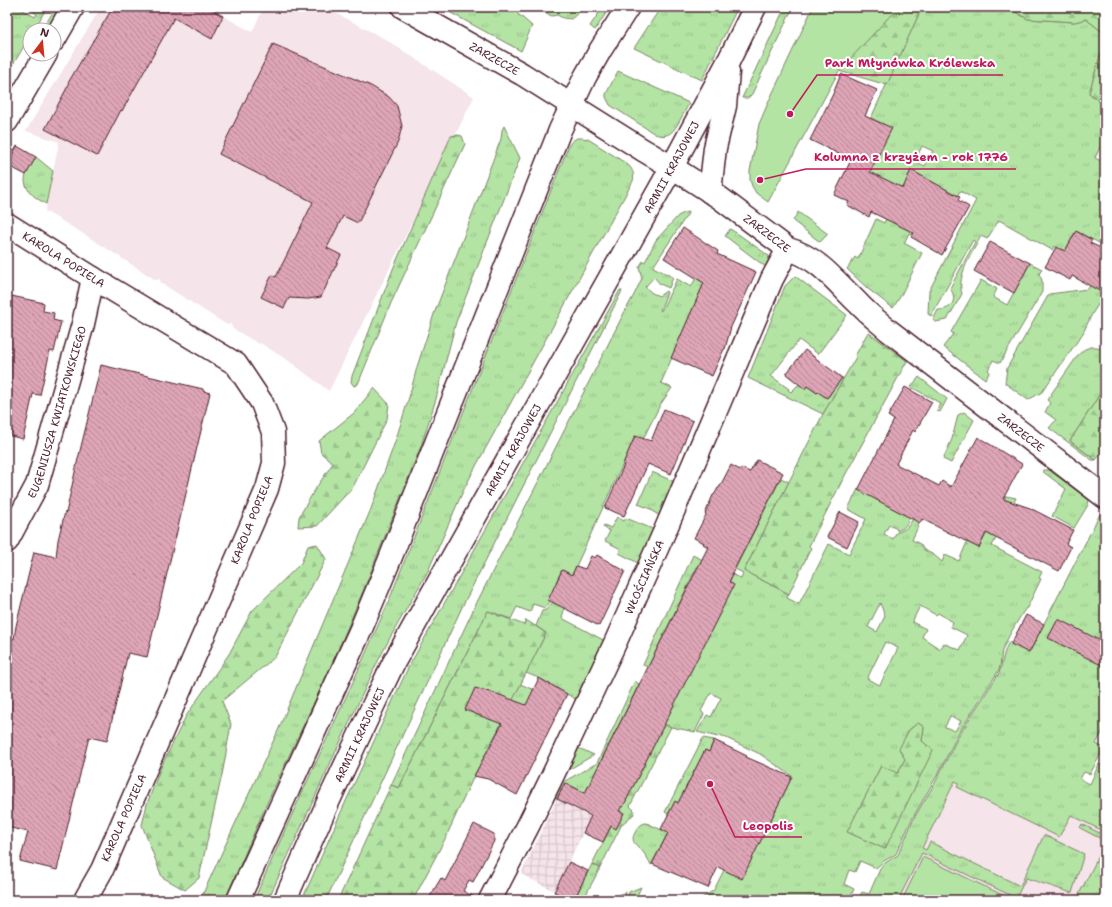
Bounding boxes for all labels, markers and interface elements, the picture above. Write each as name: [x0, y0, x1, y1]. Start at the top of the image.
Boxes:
north arrow: [22, 22, 62, 62]
text: N: [38, 24, 51, 41]
street label: ZARZECZE: [467, 38, 522, 79]
callout: Park Młynówka Królewska: [817, 51, 1003, 75]
text: Park Młynówka Królewska: [825, 55, 996, 71]
street label: ARMII KRAJOWEJ: [640, 118, 703, 216]
callout: Kolumna z krzyżem - rok 1776: [806, 145, 1016, 169]
text: Kolumna z krzyżem - rok 1776: [814, 149, 1008, 165]
street label: ZARZECZE: [740, 211, 794, 256]
street label: KAROLA POPIELA: [20, 228, 108, 291]
street label: EUGENIUSZA KWIATKOWSKIEGO: [24, 324, 90, 501]
street label: ARMII KRAJOWEJ: [481, 401, 545, 498]
street label: ZARZECZE: [995, 410, 1048, 455]
street label: KAROLA POPIELA: [227, 473, 277, 567]
street label: WŁOŚCIAŃSKA: [621, 538, 667, 617]
street label: ARMII KRAJOWEJ: [331, 685, 388, 785]
street label: KAROLA POPIELA: [98, 772, 150, 864]
callout: Leopolis: [735, 813, 802, 837]
text: Leopolis: [743, 818, 793, 834]

